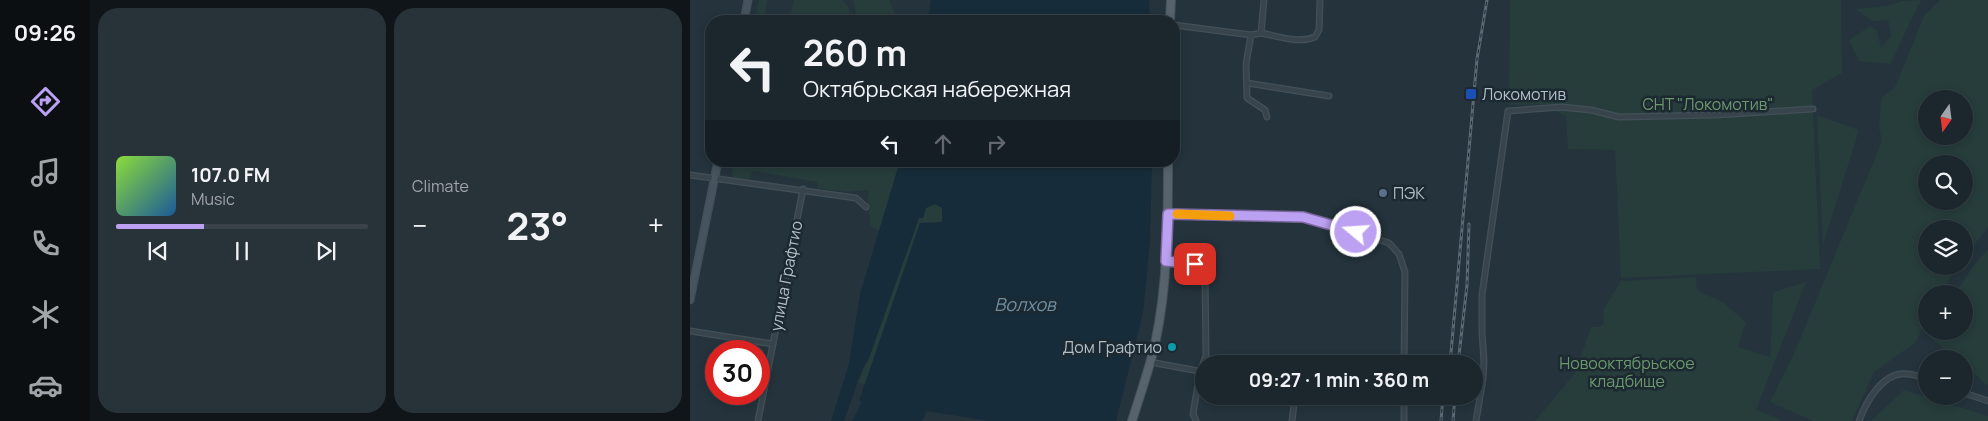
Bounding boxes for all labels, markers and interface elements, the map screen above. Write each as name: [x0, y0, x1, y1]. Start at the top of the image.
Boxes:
text: 09:26: [14, 18, 76, 48]
text: 260 m: [803, 29, 907, 77]
icon: left: [720, 35, 785, 100]
text: Октябрьская набережная: [803, 74, 1071, 104]
place label: Локомотив: [1482, 83, 1566, 105]
icon: directions: [28, 84, 63, 119]
marker: Локомотив: [1464, 87, 1478, 101]
north arrow: [1918, 90, 1972, 145]
map controls: [1918, 90, 1973, 405]
park label: СНТ "Локомотив": [1642, 93, 1774, 115]
icon: left: [876, 130, 904, 158]
icon: ahead: [929, 130, 957, 158]
icon: right: [982, 130, 1010, 158]
icon: music: [28, 155, 63, 190]
button: search: [1918, 155, 1973, 210]
text: 107.0 FM: [191, 162, 270, 188]
text: Climate: [412, 175, 469, 197]
place label: ПЭК: [1393, 182, 1425, 204]
marker: ПЭК: [1377, 187, 1389, 199]
text: Music: [191, 188, 235, 210]
text: 23°: [507, 199, 568, 251]
position arrow: [1329, 205, 1381, 257]
text: −: [412, 206, 427, 244]
text: +: [648, 206, 664, 244]
street label: улица Графтио: [764, 219, 808, 333]
button: layers: [1918, 220, 1973, 275]
icon: phone: [28, 226, 63, 261]
icon: previous: [144, 237, 172, 265]
icon: pause: [228, 237, 256, 265]
icon: next: [312, 237, 340, 265]
pin: [1174, 243, 1216, 285]
icon: arrive: [1181, 250, 1209, 278]
button: +: [1918, 285, 1973, 340]
water label: Волхов: [994, 292, 1057, 316]
icon: climate: [28, 297, 63, 332]
place label: Дом Графтио: [1062, 336, 1162, 358]
speed limit sign: 30: [705, 340, 770, 405]
marker: Дом Графтио: [1166, 341, 1178, 353]
button: −: [1918, 350, 1973, 405]
park label: Новооктябрьское кладбище: [1559, 352, 1695, 392]
text: 09:27 · 1 min · 360 m: [1249, 367, 1429, 393]
icon: car: [28, 368, 63, 403]

